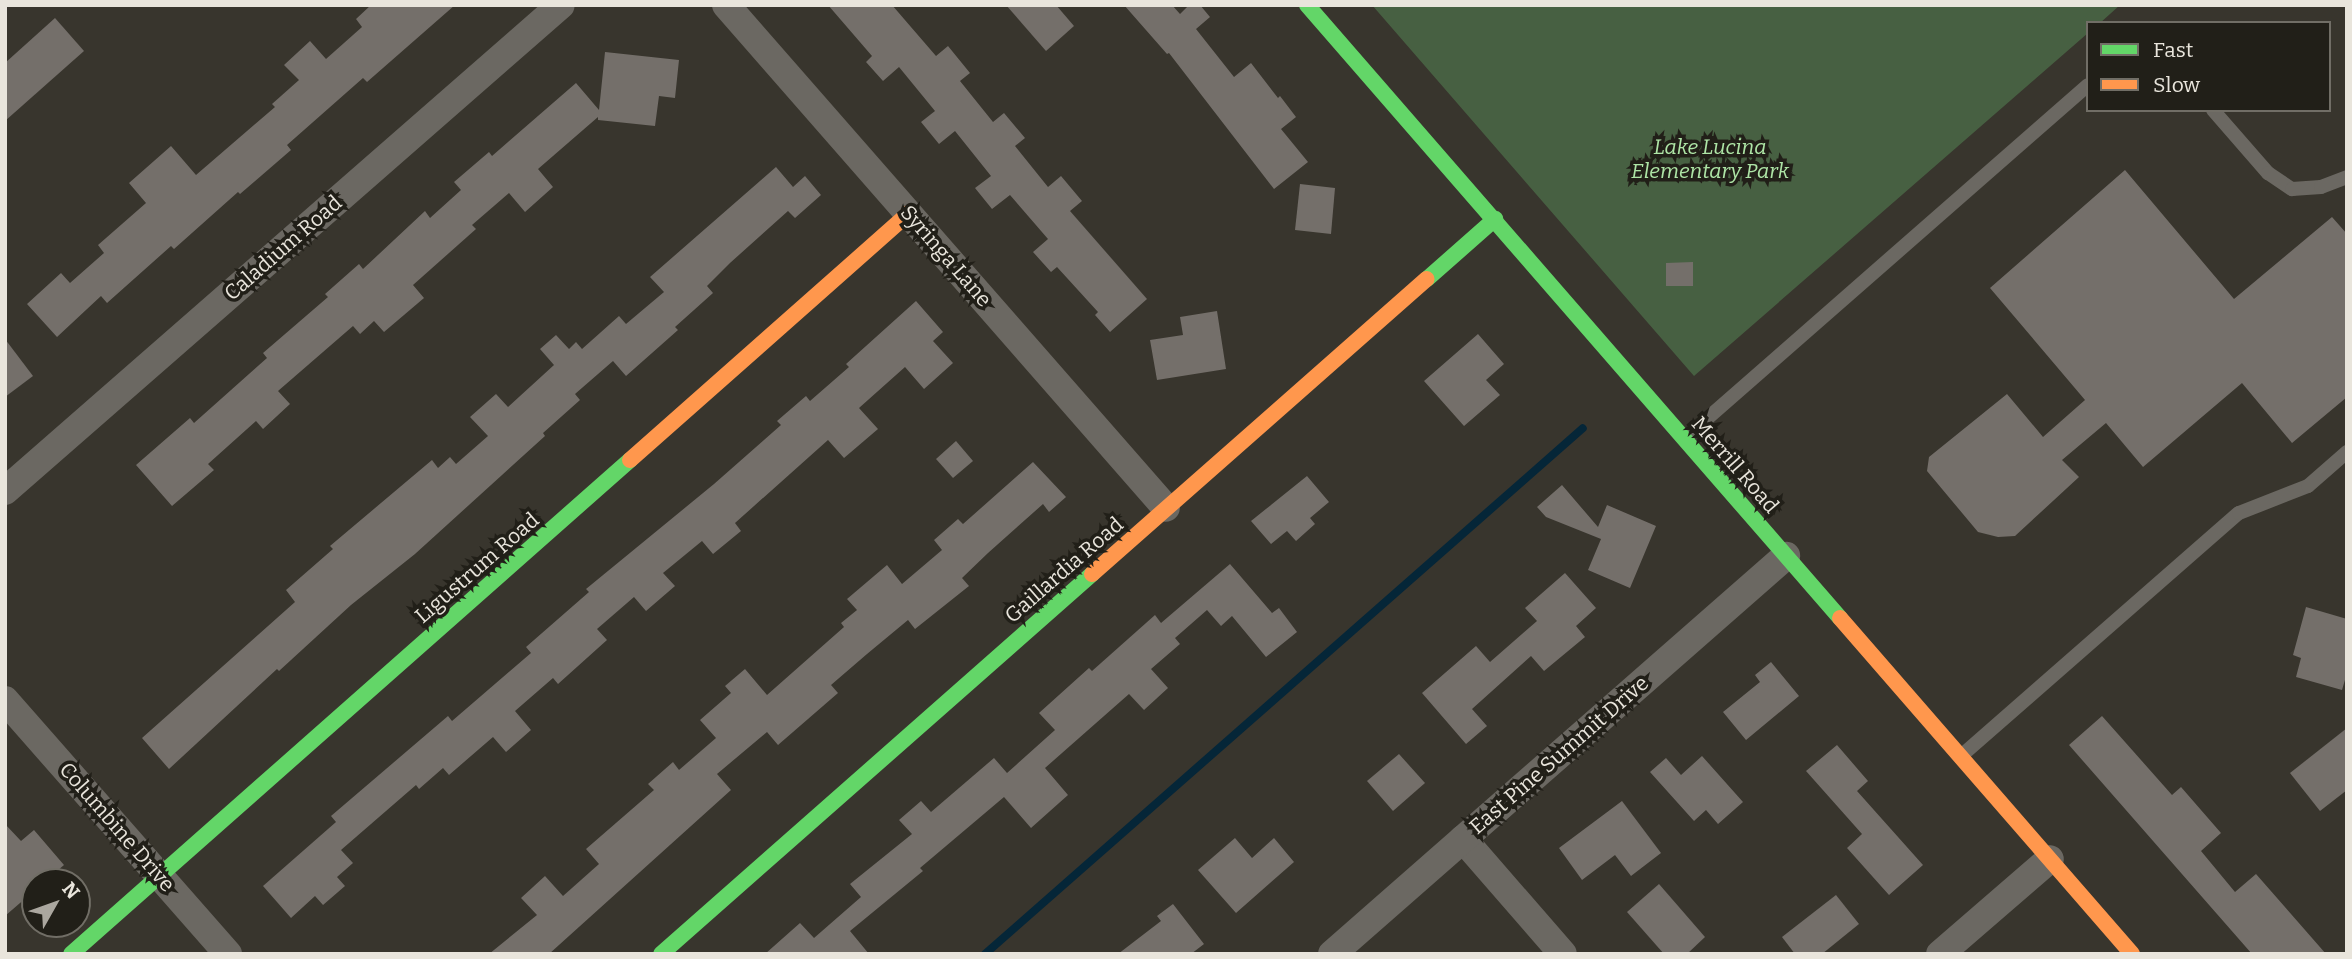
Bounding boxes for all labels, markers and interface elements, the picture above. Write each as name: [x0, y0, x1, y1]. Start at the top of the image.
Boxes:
legend: [2086, 21, 2331, 112]
text: Fast: [2153, 37, 2193, 63]
text: Slow: [2153, 72, 2200, 98]
park label: Lake Lucina Elementary Park: [1631, 134, 1789, 184]
street label: Caladium Road: [219, 190, 347, 306]
street label: Syringa Lane: [895, 200, 997, 312]
street label: Merrill Road: [1686, 412, 1784, 518]
street label: Ligustrum Road: [410, 507, 544, 629]
street label: Gaillardia Road: [1000, 512, 1128, 628]
street label: East Pine Summit Drive: [1464, 670, 1654, 840]
street label: Columbine Drive: [54, 757, 180, 897]
north arrow: [21, 868, 91, 938]
text: N: [57, 877, 84, 903]

